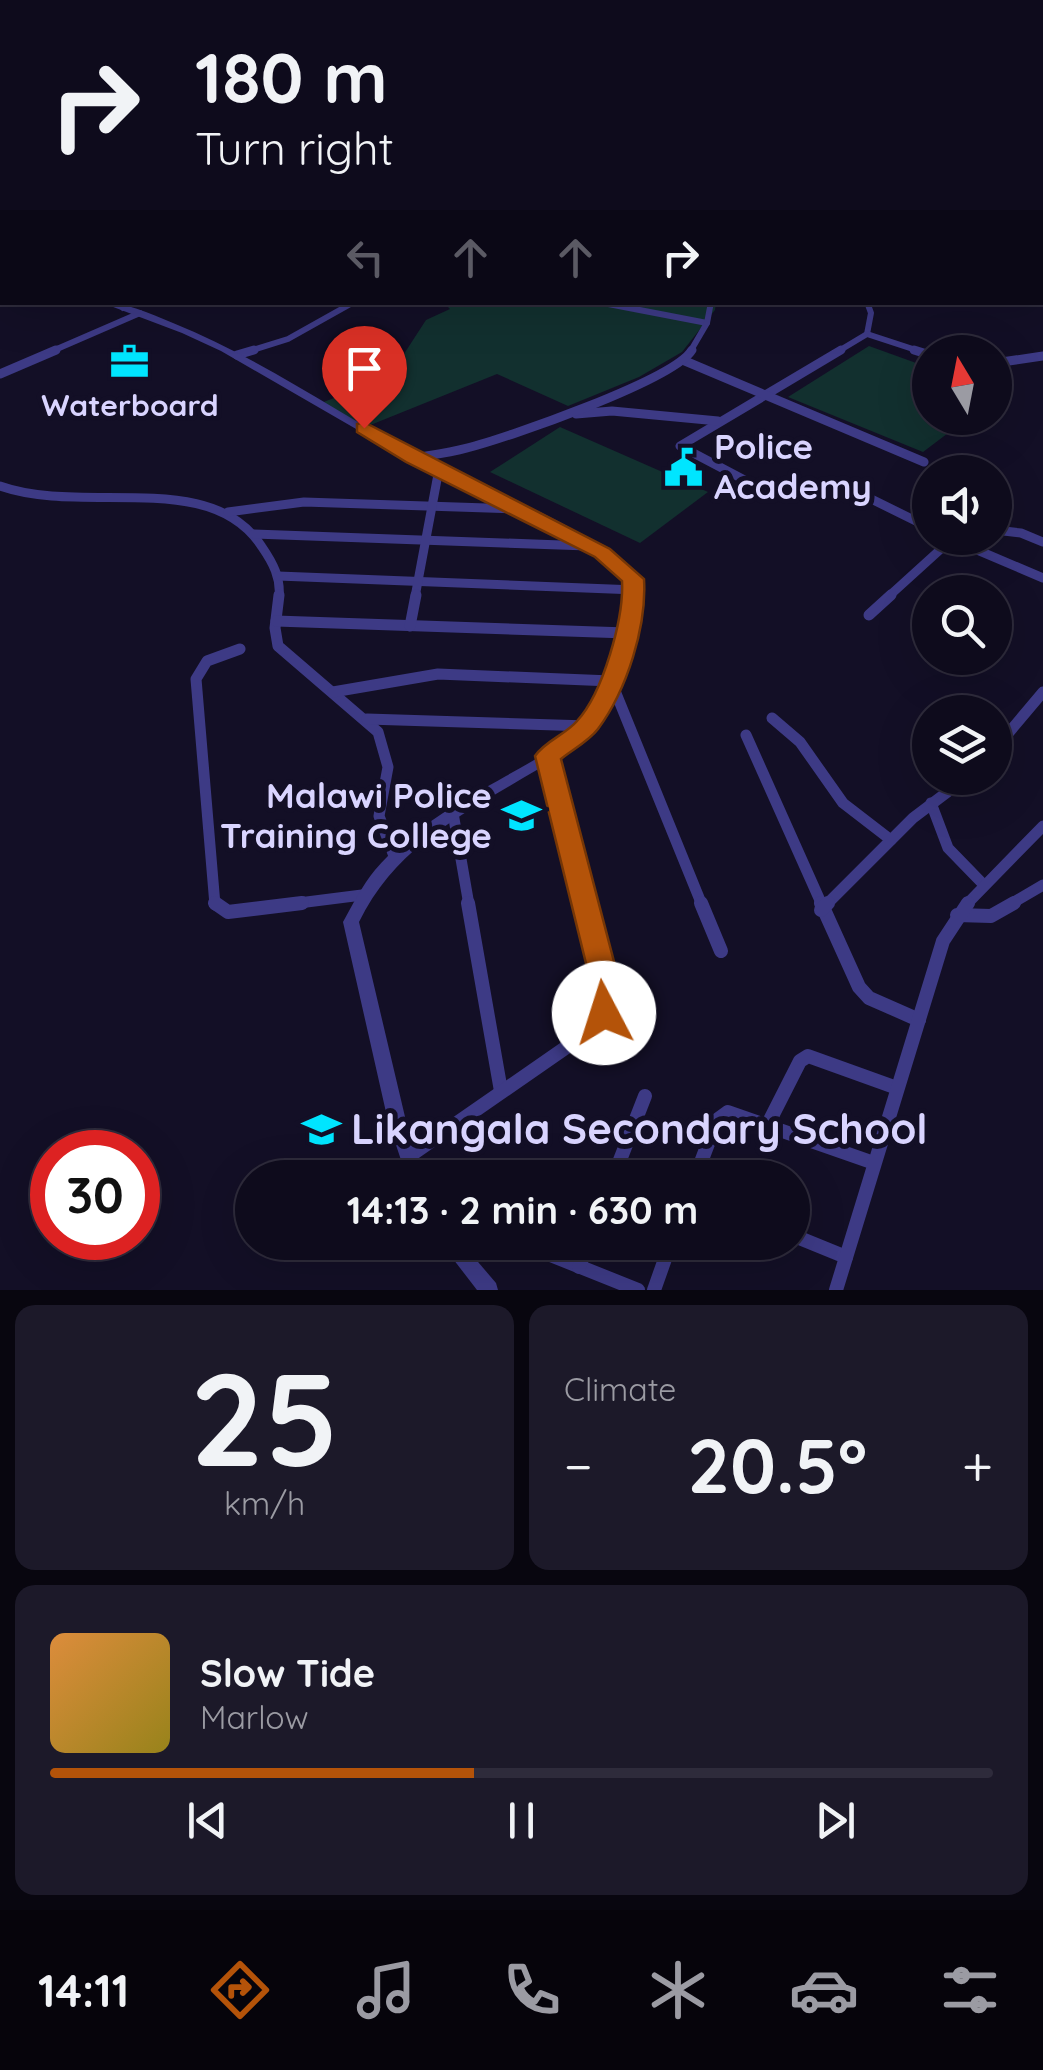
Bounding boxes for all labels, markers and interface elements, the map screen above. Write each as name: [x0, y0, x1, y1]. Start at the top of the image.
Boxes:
text: 180 m: [195, 33, 388, 121]
icon: right: [30, 40, 160, 170]
text: Turn right: [195, 120, 394, 176]
icon: left: [338, 230, 393, 285]
icon: ahead: [443, 230, 498, 285]
icon: ahead: [548, 230, 603, 285]
icon: right: [653, 230, 708, 285]
pin: [322, 326, 407, 429]
north arrow: [912, 335, 1012, 435]
map controls: [912, 335, 1012, 795]
office icon: Waterboard: [109, 341, 151, 383]
icon: arrive: [337, 341, 392, 396]
place label: Waterboard: [41, 386, 219, 424]
place label: Police Academy: [714, 424, 872, 508]
public building icon: Police Academy: [663, 446, 705, 488]
button: sound: [912, 455, 1012, 555]
button: search: [912, 575, 1012, 675]
button: layers: [912, 695, 1012, 795]
place label: Malawi Police Training College: [220, 773, 492, 857]
school or university icon: Malawi Police Training College: [501, 795, 543, 837]
position arrow: [552, 961, 656, 1065]
place label: Likangala Secondary School: [351, 1102, 928, 1155]
school or university icon: Likangala Secondary School: [300, 1108, 342, 1150]
speed limit sign: 30: [30, 1130, 160, 1260]
text: 14:13 · 2 min · 630 m: [347, 1186, 698, 1234]
text: 25: [190, 1336, 339, 1499]
text: Climate: [564, 1369, 676, 1409]
text: 20.5°: [687, 1418, 867, 1512]
text: −: [564, 1431, 593, 1500]
text: +: [962, 1431, 993, 1500]
text: km/h: [224, 1483, 305, 1523]
text: Slow Tide: [200, 1649, 375, 1697]
text: Marlow: [200, 1697, 309, 1737]
icon: previous: [180, 1793, 235, 1848]
icon: pause: [494, 1793, 549, 1848]
icon: next: [808, 1793, 863, 1848]
icon: directions: [205, 1955, 275, 2025]
icon: music: [351, 1955, 421, 2025]
icon: phone: [497, 1955, 567, 2025]
icon: climate: [643, 1955, 713, 2025]
icon: car: [789, 1955, 859, 2025]
icon: filters: [935, 1955, 1005, 2025]
text: 14:11: [38, 1962, 129, 2018]

